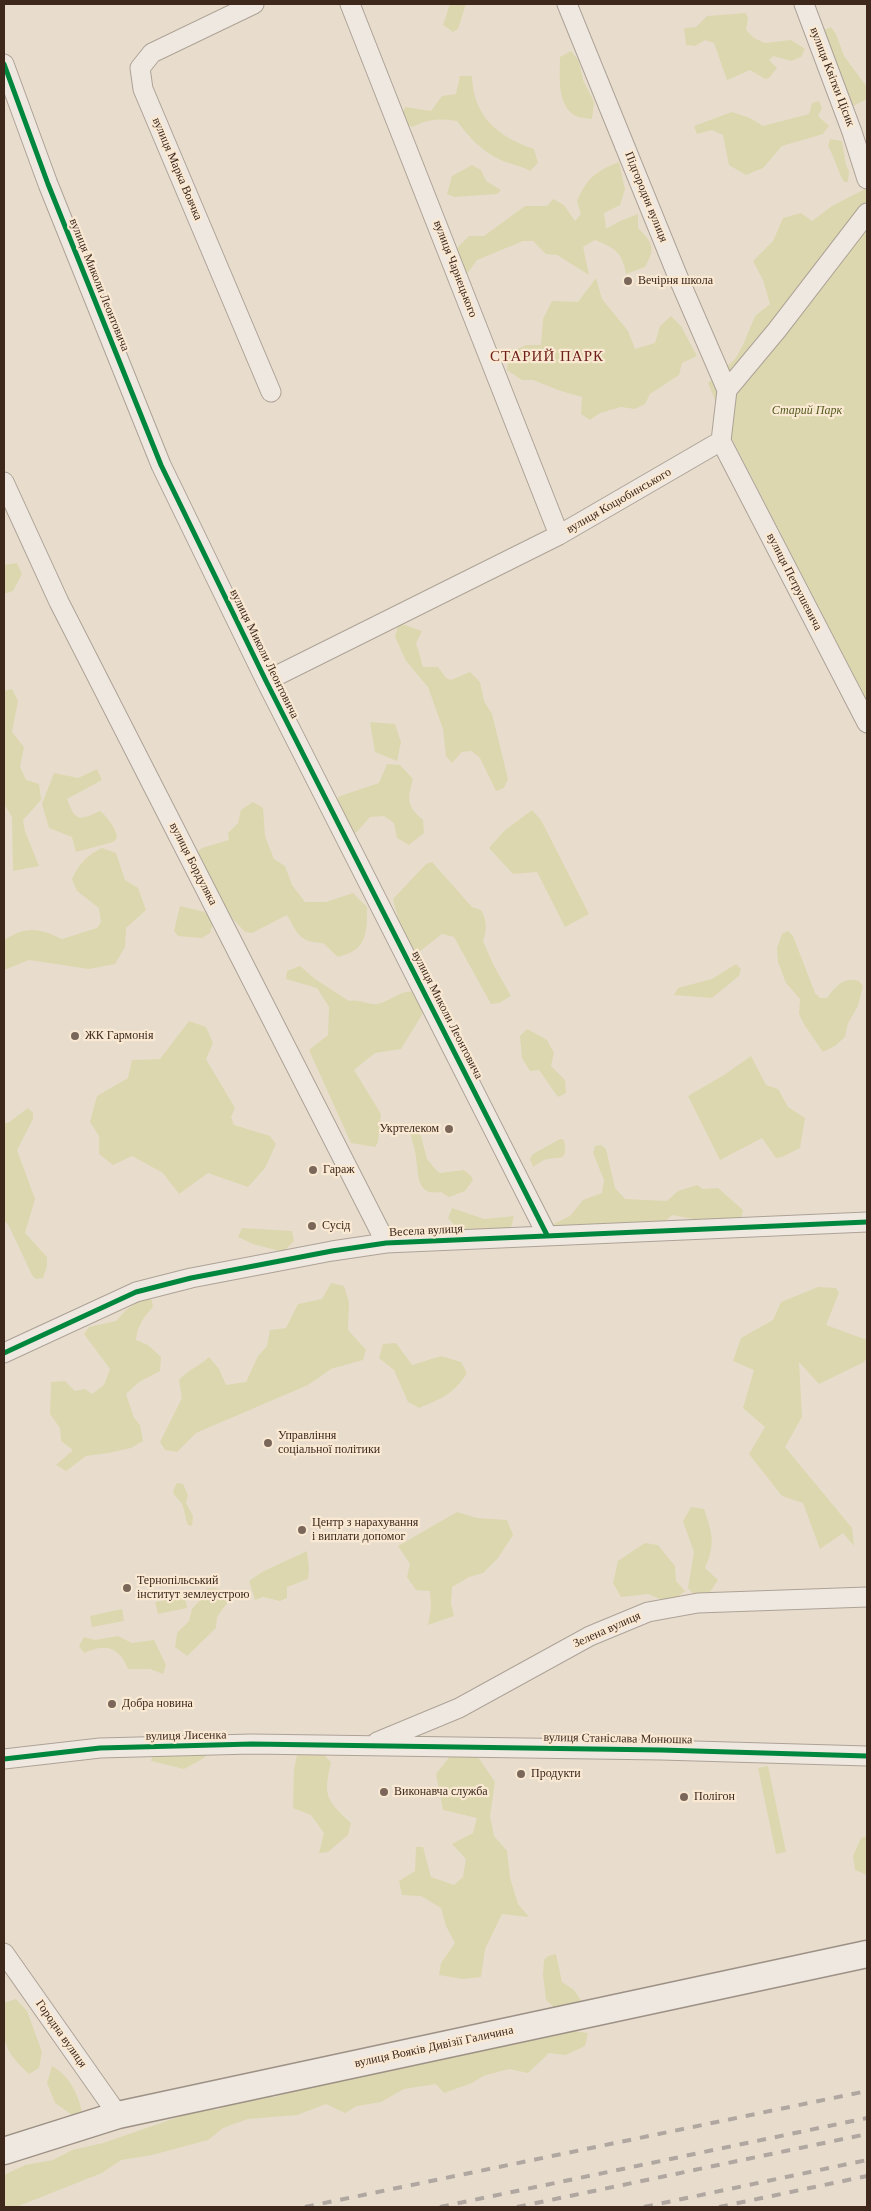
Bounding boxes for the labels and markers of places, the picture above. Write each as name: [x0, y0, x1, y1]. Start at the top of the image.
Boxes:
place label: Вечірня школа: [638, 274, 713, 288]
marker: Вечірня школа: [622, 275, 634, 287]
place label: ЖК Гармонія: [85, 1029, 153, 1043]
marker: ЖК Гармонія: [69, 1030, 81, 1042]
place label: Укртелеком: [379, 1122, 439, 1136]
marker: Укртелеком: [443, 1123, 455, 1135]
place label: Гараж: [323, 1163, 355, 1177]
marker: Гараж: [307, 1164, 319, 1176]
place label: Сусід: [322, 1219, 350, 1233]
marker: Сусід: [306, 1220, 318, 1232]
place label: Управління соціальної політики: [278, 1429, 380, 1457]
marker: Управління соціальної політики: [262, 1437, 274, 1449]
place label: Центр з нарахування і виплати допомог: [312, 1516, 418, 1544]
marker: Центр з нарахування і виплати допомог: [296, 1524, 308, 1536]
place label: Тернопільський інститут землеустрою: [137, 1574, 249, 1602]
marker: Тернопільський інститут землеустрою: [121, 1582, 133, 1594]
place label: Добра новина: [122, 1697, 193, 1711]
marker: Добра новина: [106, 1698, 118, 1710]
place label: Продукти: [531, 1767, 581, 1781]
marker: Продукти: [515, 1768, 527, 1780]
place label: Виконавча служба: [394, 1785, 488, 1799]
marker: Виконавча служба: [378, 1786, 390, 1798]
place label: Полігон: [694, 1790, 735, 1804]
marker: Полігон: [678, 1791, 690, 1803]

